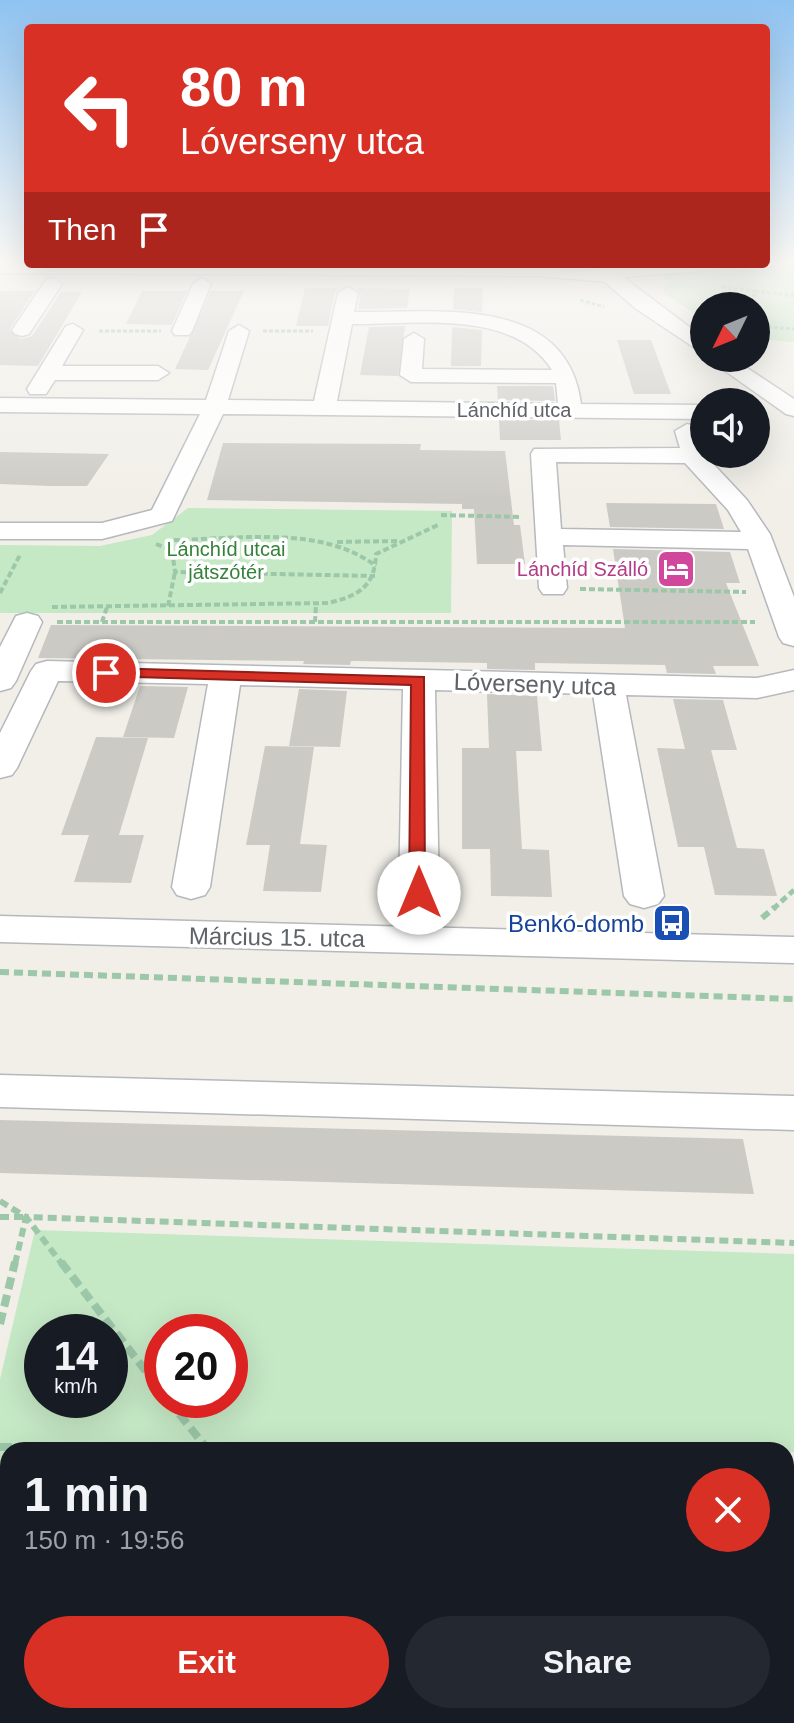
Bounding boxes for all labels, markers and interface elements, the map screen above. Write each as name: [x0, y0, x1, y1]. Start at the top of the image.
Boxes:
text: 80 m: [180, 55, 308, 118]
icon: left: [48, 56, 152, 160]
text: Lóverseny utca: [180, 121, 424, 162]
icon: arrive: [132, 208, 176, 252]
text: Then: [48, 213, 116, 246]
north arrow: [690, 292, 770, 372]
map controls: [690, 292, 770, 468]
button: sound: [690, 388, 770, 468]
street label: Lánchíd utca: [457, 399, 572, 421]
park label: Lánchíd utcai játszótér: [167, 538, 285, 583]
hotel icon: Lánchíd Szálló: [655, 548, 697, 590]
place label: Lánchíd Szálló: [517, 558, 648, 580]
pin: [72, 639, 140, 707]
icon: arrive: [84, 651, 128, 695]
street label: Lóverseny utca: [453, 668, 617, 700]
position arrow: [377, 851, 461, 935]
bus stop icon: Benkó-domb: [651, 902, 693, 944]
place label: Benkó-domb: [508, 910, 644, 937]
street label: Március 15. utca: [189, 922, 366, 952]
speed limit sign: 20: [144, 1314, 248, 1418]
text: 14: [54, 1334, 98, 1378]
text: km/h: [54, 1375, 98, 1397]
text: 1 min: [24, 1468, 149, 1521]
button: close: [686, 1468, 770, 1552]
text: 150 m · 19:56: [24, 1525, 184, 1555]
button: Exit: [24, 1616, 389, 1708]
button: Share: [405, 1616, 770, 1708]

